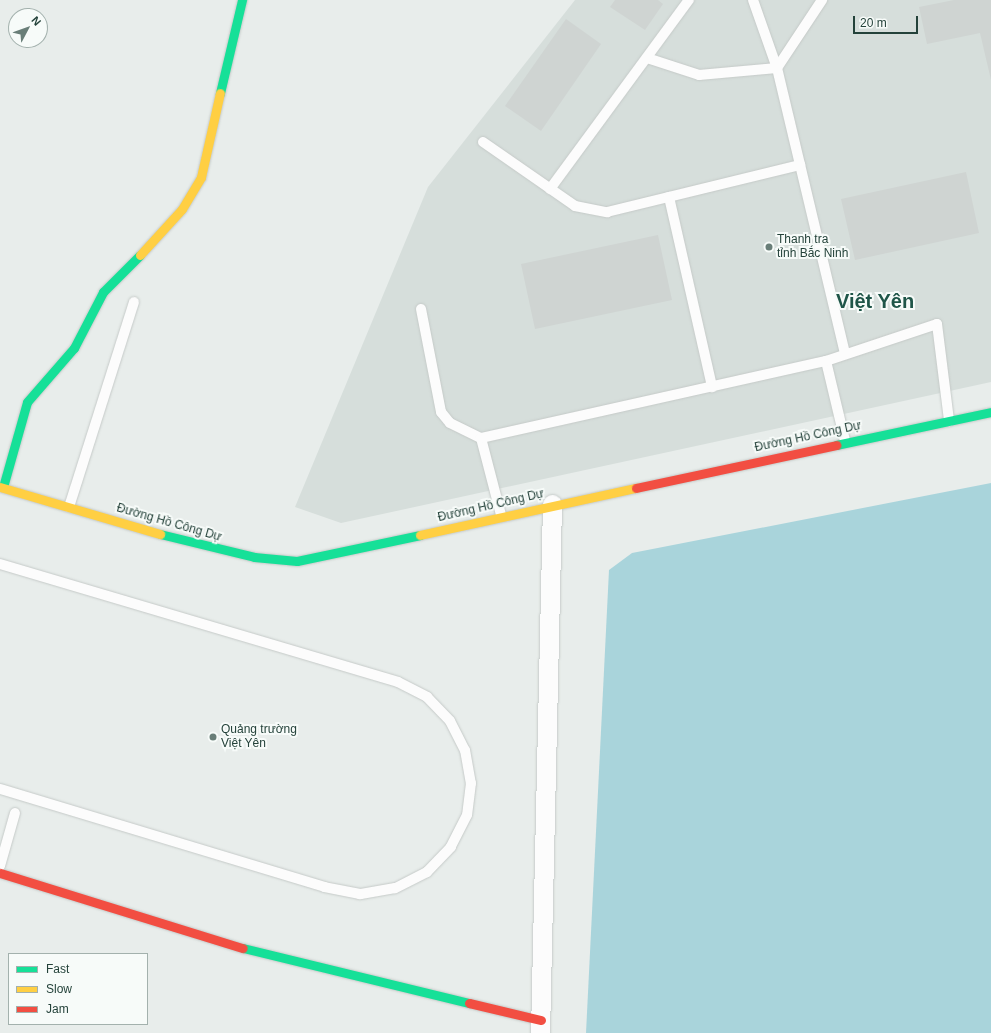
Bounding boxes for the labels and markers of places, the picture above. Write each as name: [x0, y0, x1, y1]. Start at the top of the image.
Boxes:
place label: Thanh tra tỉnh Bắc Ninh: [777, 233, 848, 261]
marker: Thanh tra tỉnh Bắc Ninh: [764, 242, 774, 252]
place label: Quảng trường Việt Yên: [221, 723, 297, 751]
marker: Quảng trường Việt Yên: [208, 732, 218, 742]

